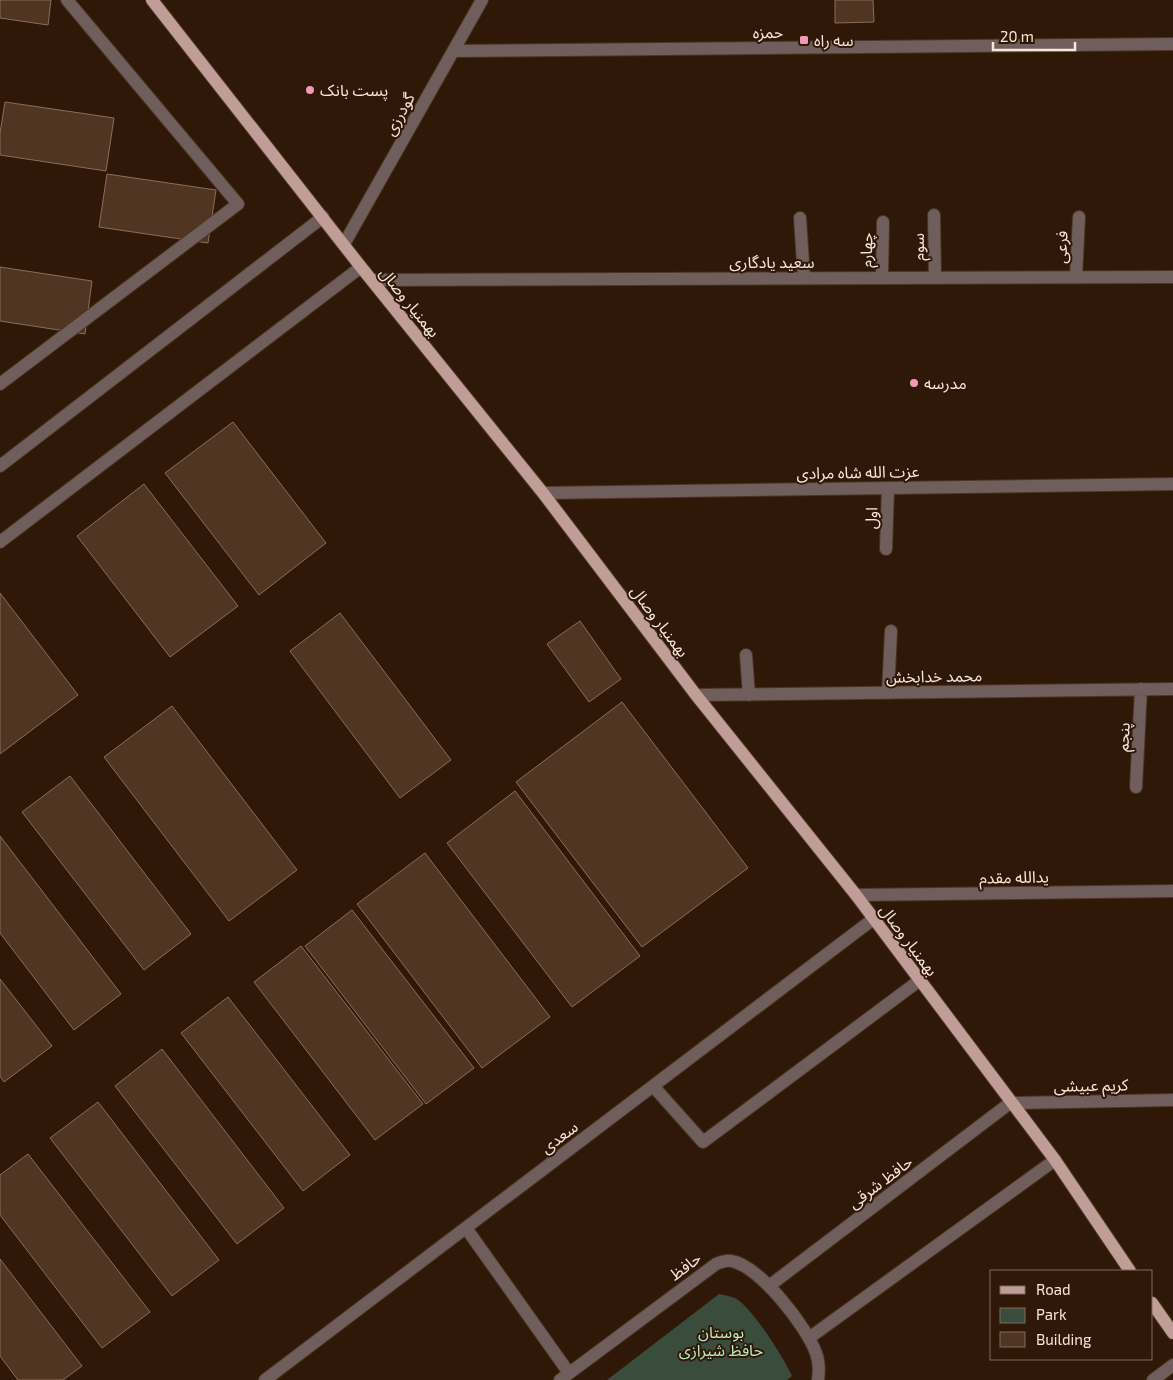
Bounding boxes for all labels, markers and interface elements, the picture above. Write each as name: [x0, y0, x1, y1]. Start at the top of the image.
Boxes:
scale bar: [993, 20, 1076, 52]
street label: حمزه: [752, 22, 784, 42]
text: 20 m: [1000, 27, 1034, 45]
place label: سه راه: [814, 30, 854, 50]
marker: سه راه: [798, 34, 810, 46]
place label: پست بانک: [320, 80, 388, 101]
marker: پست بانک: [304, 84, 316, 96]
street label: گودرزی: [379, 89, 419, 139]
street label: فرعی: [1050, 230, 1072, 264]
street label: چهارم: [856, 232, 879, 268]
street label: سوم: [908, 233, 931, 261]
street label: سعید یادگاری: [729, 252, 815, 272]
street label: بهمنیار وصال: [375, 263, 444, 342]
place label: مدرسه: [924, 373, 967, 393]
marker: مدرسه: [908, 377, 920, 389]
street label: عزت الله شاه مرادی: [796, 461, 920, 483]
street label: اول: [861, 507, 882, 529]
street label: بهمنیار وصال: [626, 581, 693, 661]
street label: محمد خدابخش: [886, 665, 982, 687]
street label: پنجم: [1112, 722, 1137, 752]
street label: یدالله مقدم: [979, 866, 1049, 891]
street label: بهمنیار وصال: [875, 900, 942, 980]
street label: کریم عبیشی: [1053, 1074, 1129, 1099]
street label: سعدی: [536, 1117, 582, 1157]
street label: حافظ شرقی: [844, 1151, 916, 1213]
street label: حافظ: [665, 1248, 704, 1284]
legend: [990, 1270, 1153, 1360]
text: Road: [1036, 1280, 1071, 1298]
text: Park: [1036, 1305, 1067, 1323]
park label: بوستان حافظ شیرازی: [679, 1322, 763, 1360]
text: Building: [1036, 1330, 1092, 1348]

